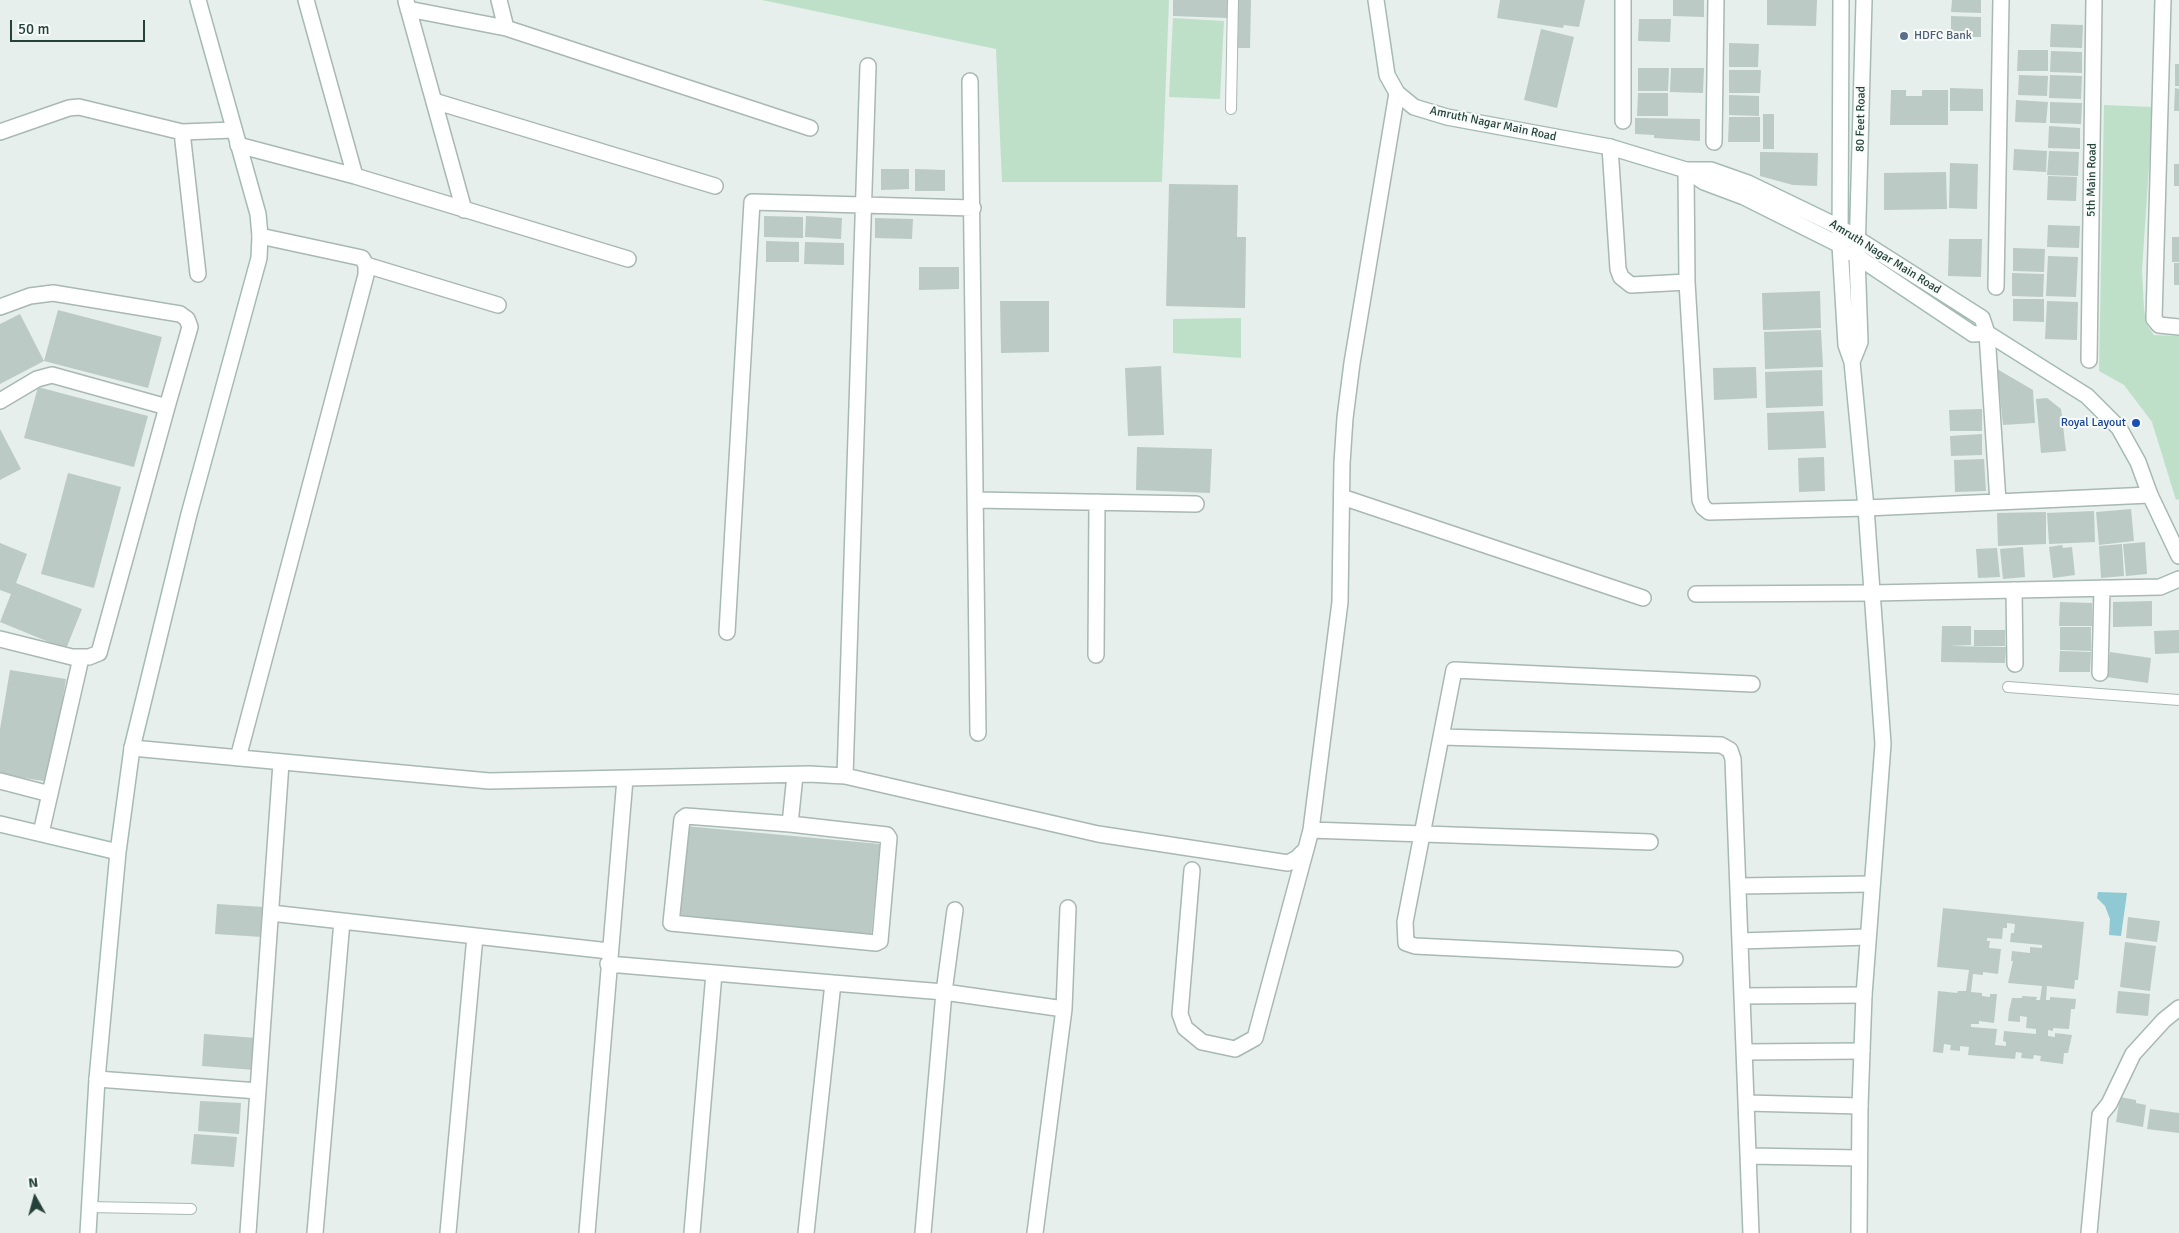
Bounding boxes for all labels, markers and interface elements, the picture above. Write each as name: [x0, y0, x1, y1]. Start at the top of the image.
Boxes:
scale bar: [12, 10, 148, 42]
text: 50 m: [18, 20, 49, 38]
place label: HDFC Bank: [1914, 29, 1972, 43]
marker: HDFC Bank: [1898, 30, 1910, 42]
street label: 80 Feet Road: [1853, 86, 1869, 152]
street label: Amruth Nagar Main Road: [1428, 104, 1558, 144]
street label: 5th Main Road: [2084, 143, 2100, 217]
street label: Amruth Nagar Main Road: [1827, 217, 1943, 297]
place label: Royal Layout: [2061, 416, 2126, 430]
marker: Royal Layout: [2130, 417, 2142, 429]
north arrow: [10, 1173, 60, 1223]
text: N: [27, 1174, 39, 1192]

